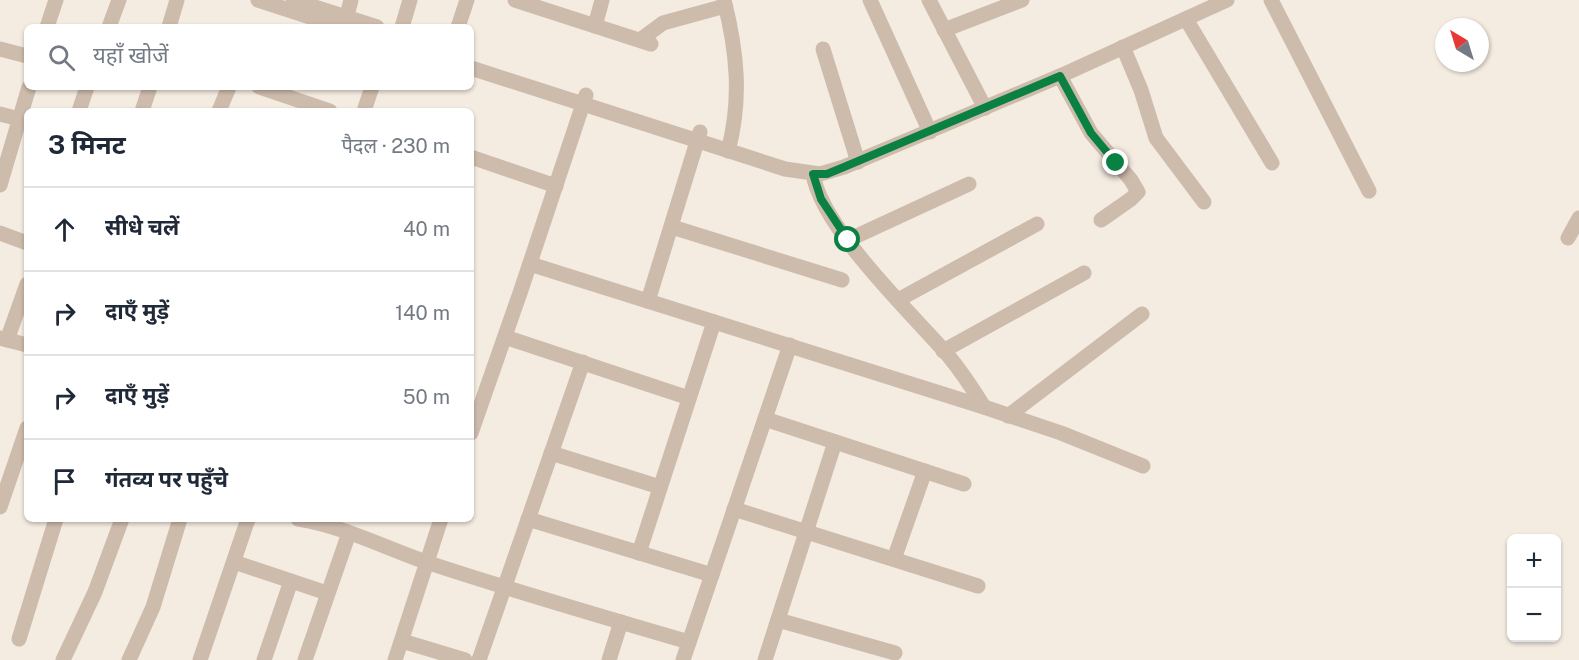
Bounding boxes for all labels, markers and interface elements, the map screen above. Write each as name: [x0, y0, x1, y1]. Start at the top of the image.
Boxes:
north arrow: [1435, 18, 1489, 72]
search box: [24, 24, 474, 90]
icon: search: [45, 41, 78, 74]
text: यहाँ खोजें: [93, 42, 169, 68]
text: 3 मिनट: [48, 129, 126, 160]
text: पैदल · 230 m: [341, 134, 450, 158]
route end: [1102, 149, 1128, 175]
icon: ahead: [48, 213, 81, 246]
text: सीधे चलें: [105, 214, 179, 240]
text: 40 m: [403, 217, 450, 241]
route start: [834, 226, 860, 252]
icon: right: [48, 297, 81, 330]
text: दाएँ मुड़ें: [105, 298, 169, 324]
text: 140 m: [395, 301, 450, 325]
icon: right: [48, 381, 81, 414]
text: दाएँ मुड़ें: [105, 382, 169, 408]
text: 50 m: [403, 385, 450, 409]
icon: arrive: [48, 465, 81, 498]
text: गंतव्य पर पहुँचे: [105, 466, 228, 492]
map controls: [1507, 534, 1561, 642]
button: +: [1507, 534, 1561, 588]
button: −: [1507, 588, 1561, 642]

